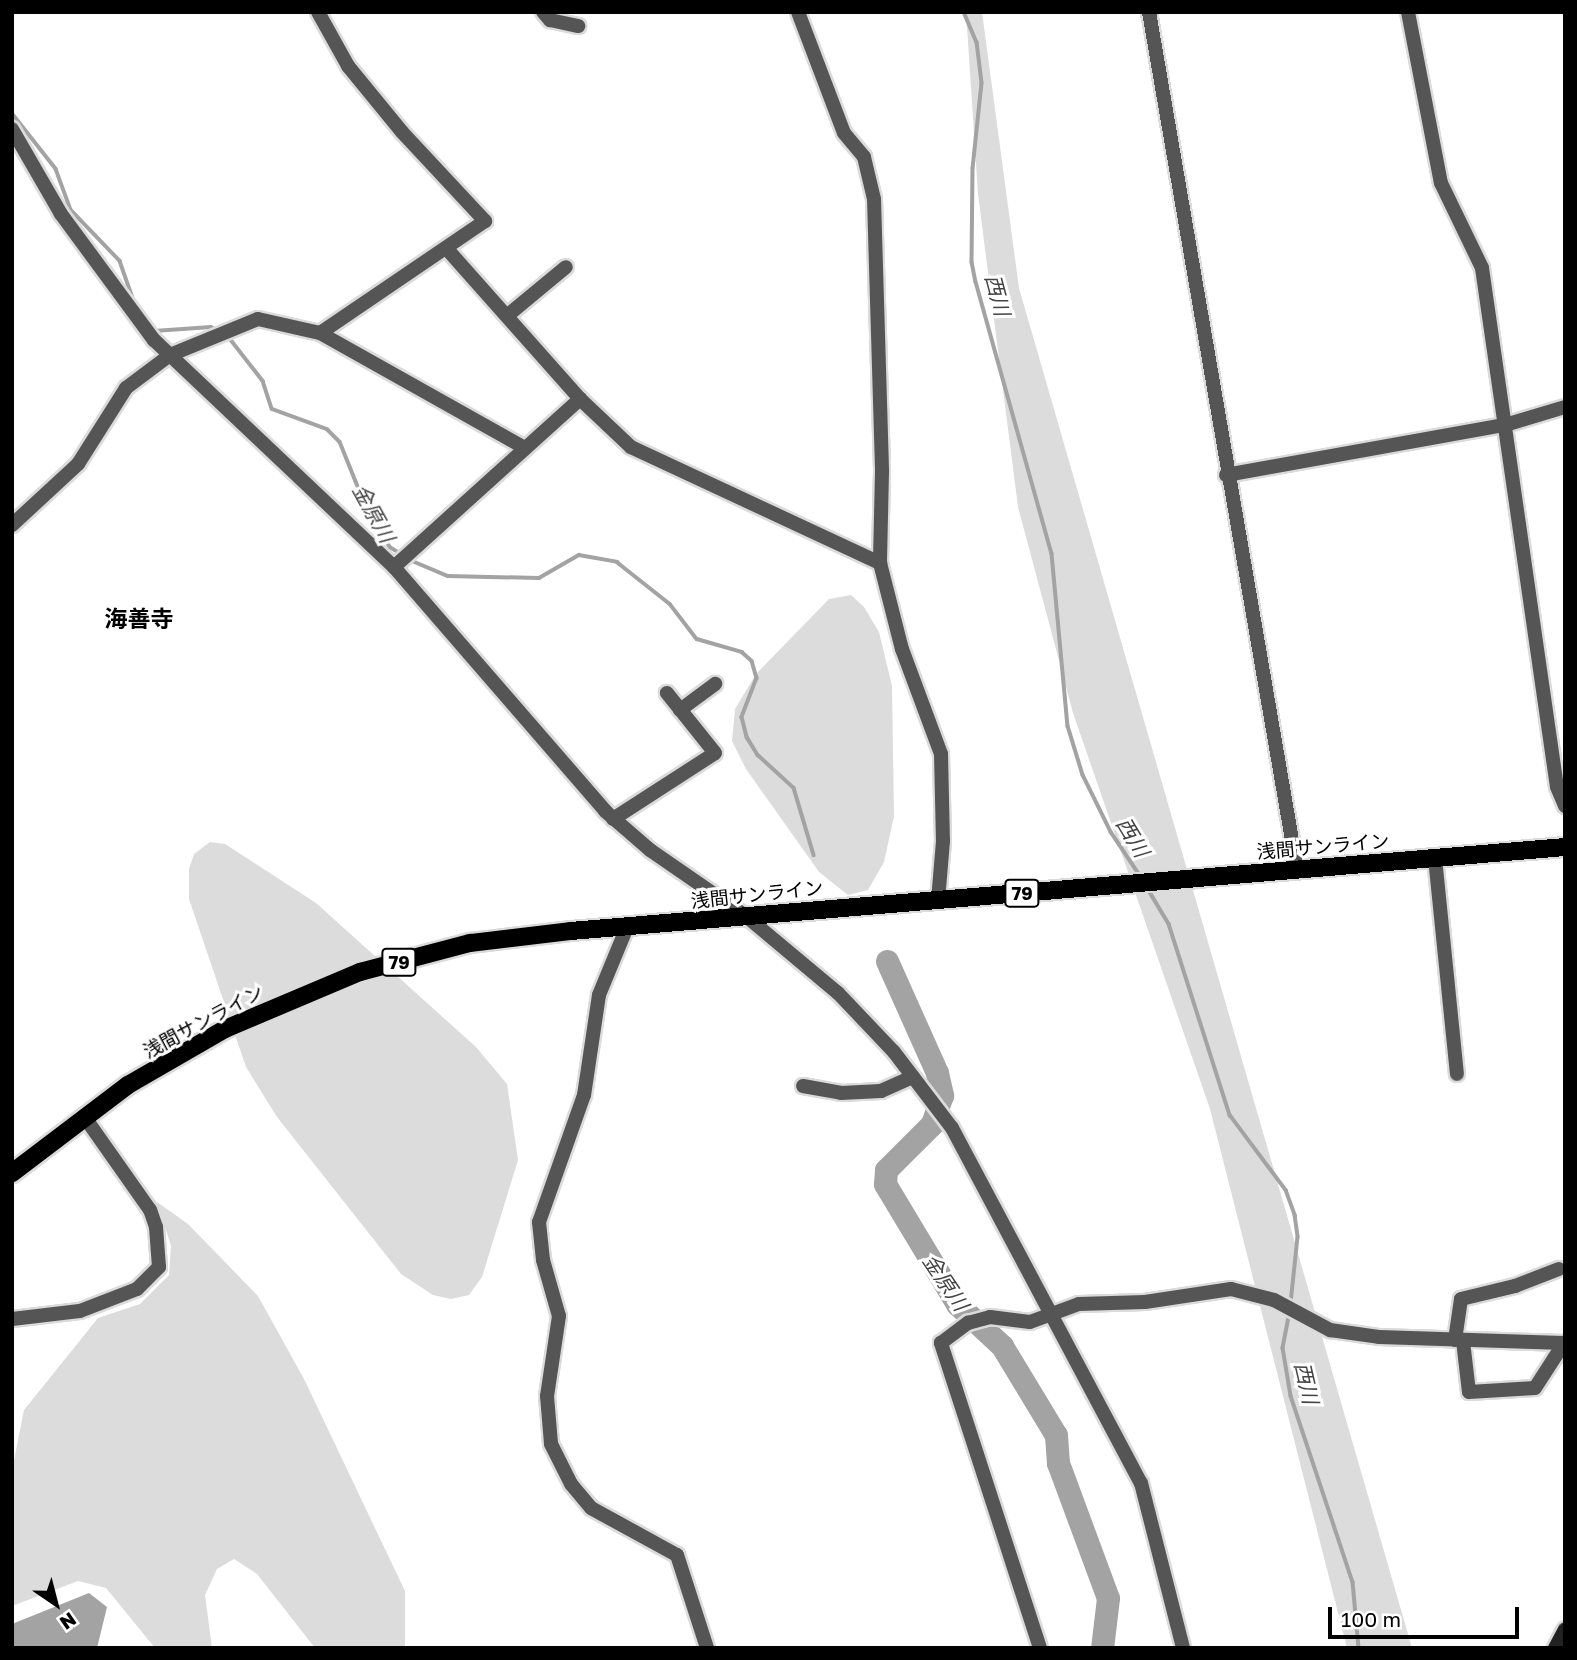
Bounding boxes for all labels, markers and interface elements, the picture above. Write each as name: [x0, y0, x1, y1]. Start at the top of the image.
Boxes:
water label: 西川: [980, 271, 1016, 319]
water label: 金原川: [348, 479, 400, 547]
district label: 海善寺: [105, 604, 173, 632]
water label: 西川: [1111, 813, 1155, 861]
street label: 浅間サンライン: [1256, 829, 1390, 863]
street label: 浅間サンライン: [690, 876, 824, 912]
road number: 79: [1003, 878, 1041, 908]
road number: 79: [380, 947, 418, 976]
street label: 浅間サンライン: [139, 980, 267, 1062]
water label: 金原川: [918, 1249, 974, 1315]
water label: 西川: [1290, 1360, 1324, 1406]
north arrow: [21, 1569, 91, 1639]
scale bar: [1332, 1594, 1523, 1638]
text: 100 m: [1341, 1606, 1401, 1632]
text: N: [56, 1608, 81, 1635]

